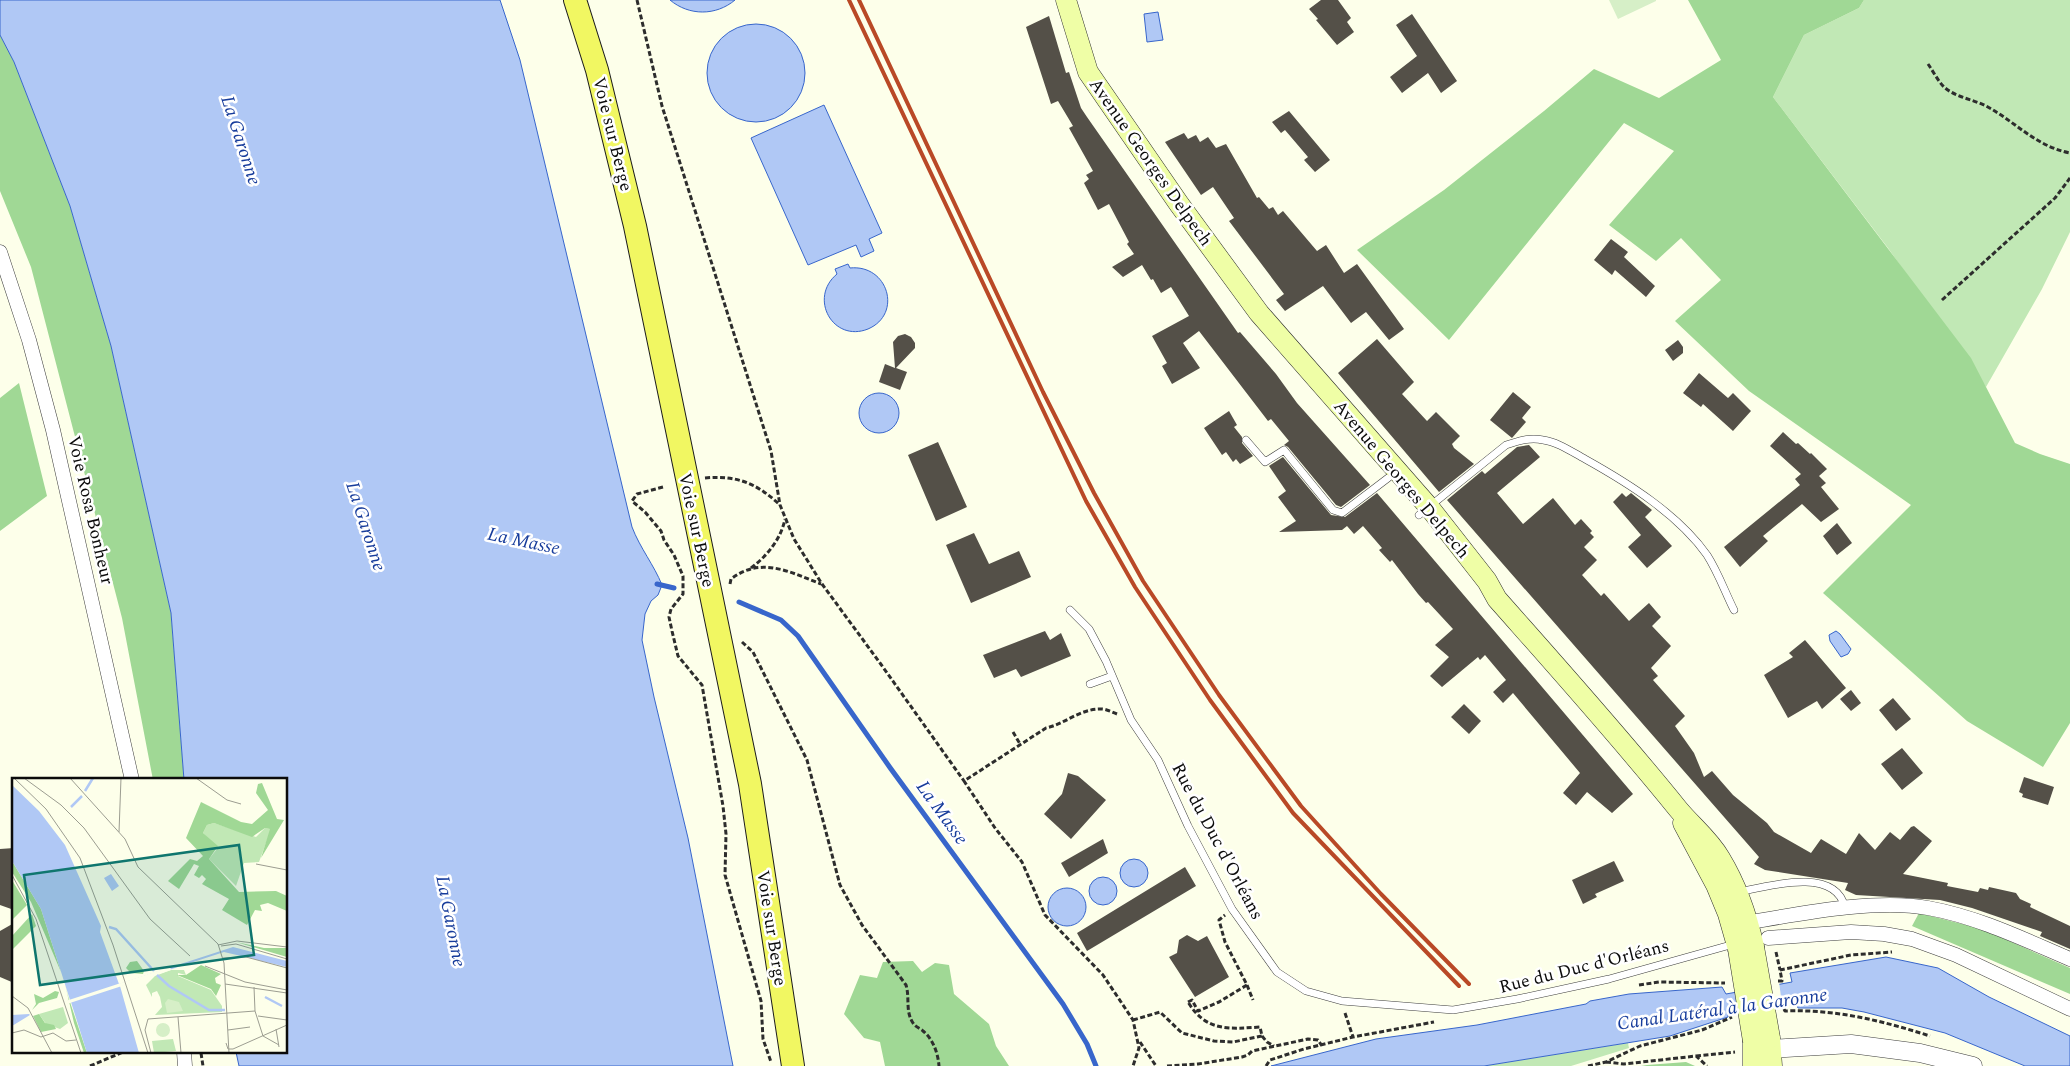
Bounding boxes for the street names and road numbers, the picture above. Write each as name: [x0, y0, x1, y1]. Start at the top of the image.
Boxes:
street label: Avenue Georges Delpech: [1082, 73, 1219, 252]
street label: Voie sur Berge: [585, 74, 640, 194]
street label: Avenue Georges Delpech: [1327, 394, 1476, 565]
street label: Voie Rosa Bonheur: [60, 433, 121, 587]
street label: Voie sur Berge: [671, 470, 722, 590]
street label: Rue du Duc d'Orléans: [1165, 758, 1270, 925]
street label: Voie sur Berge: [749, 868, 794, 988]
street label: Rue du Duc d'Orléans: [1496, 932, 1672, 1001]

